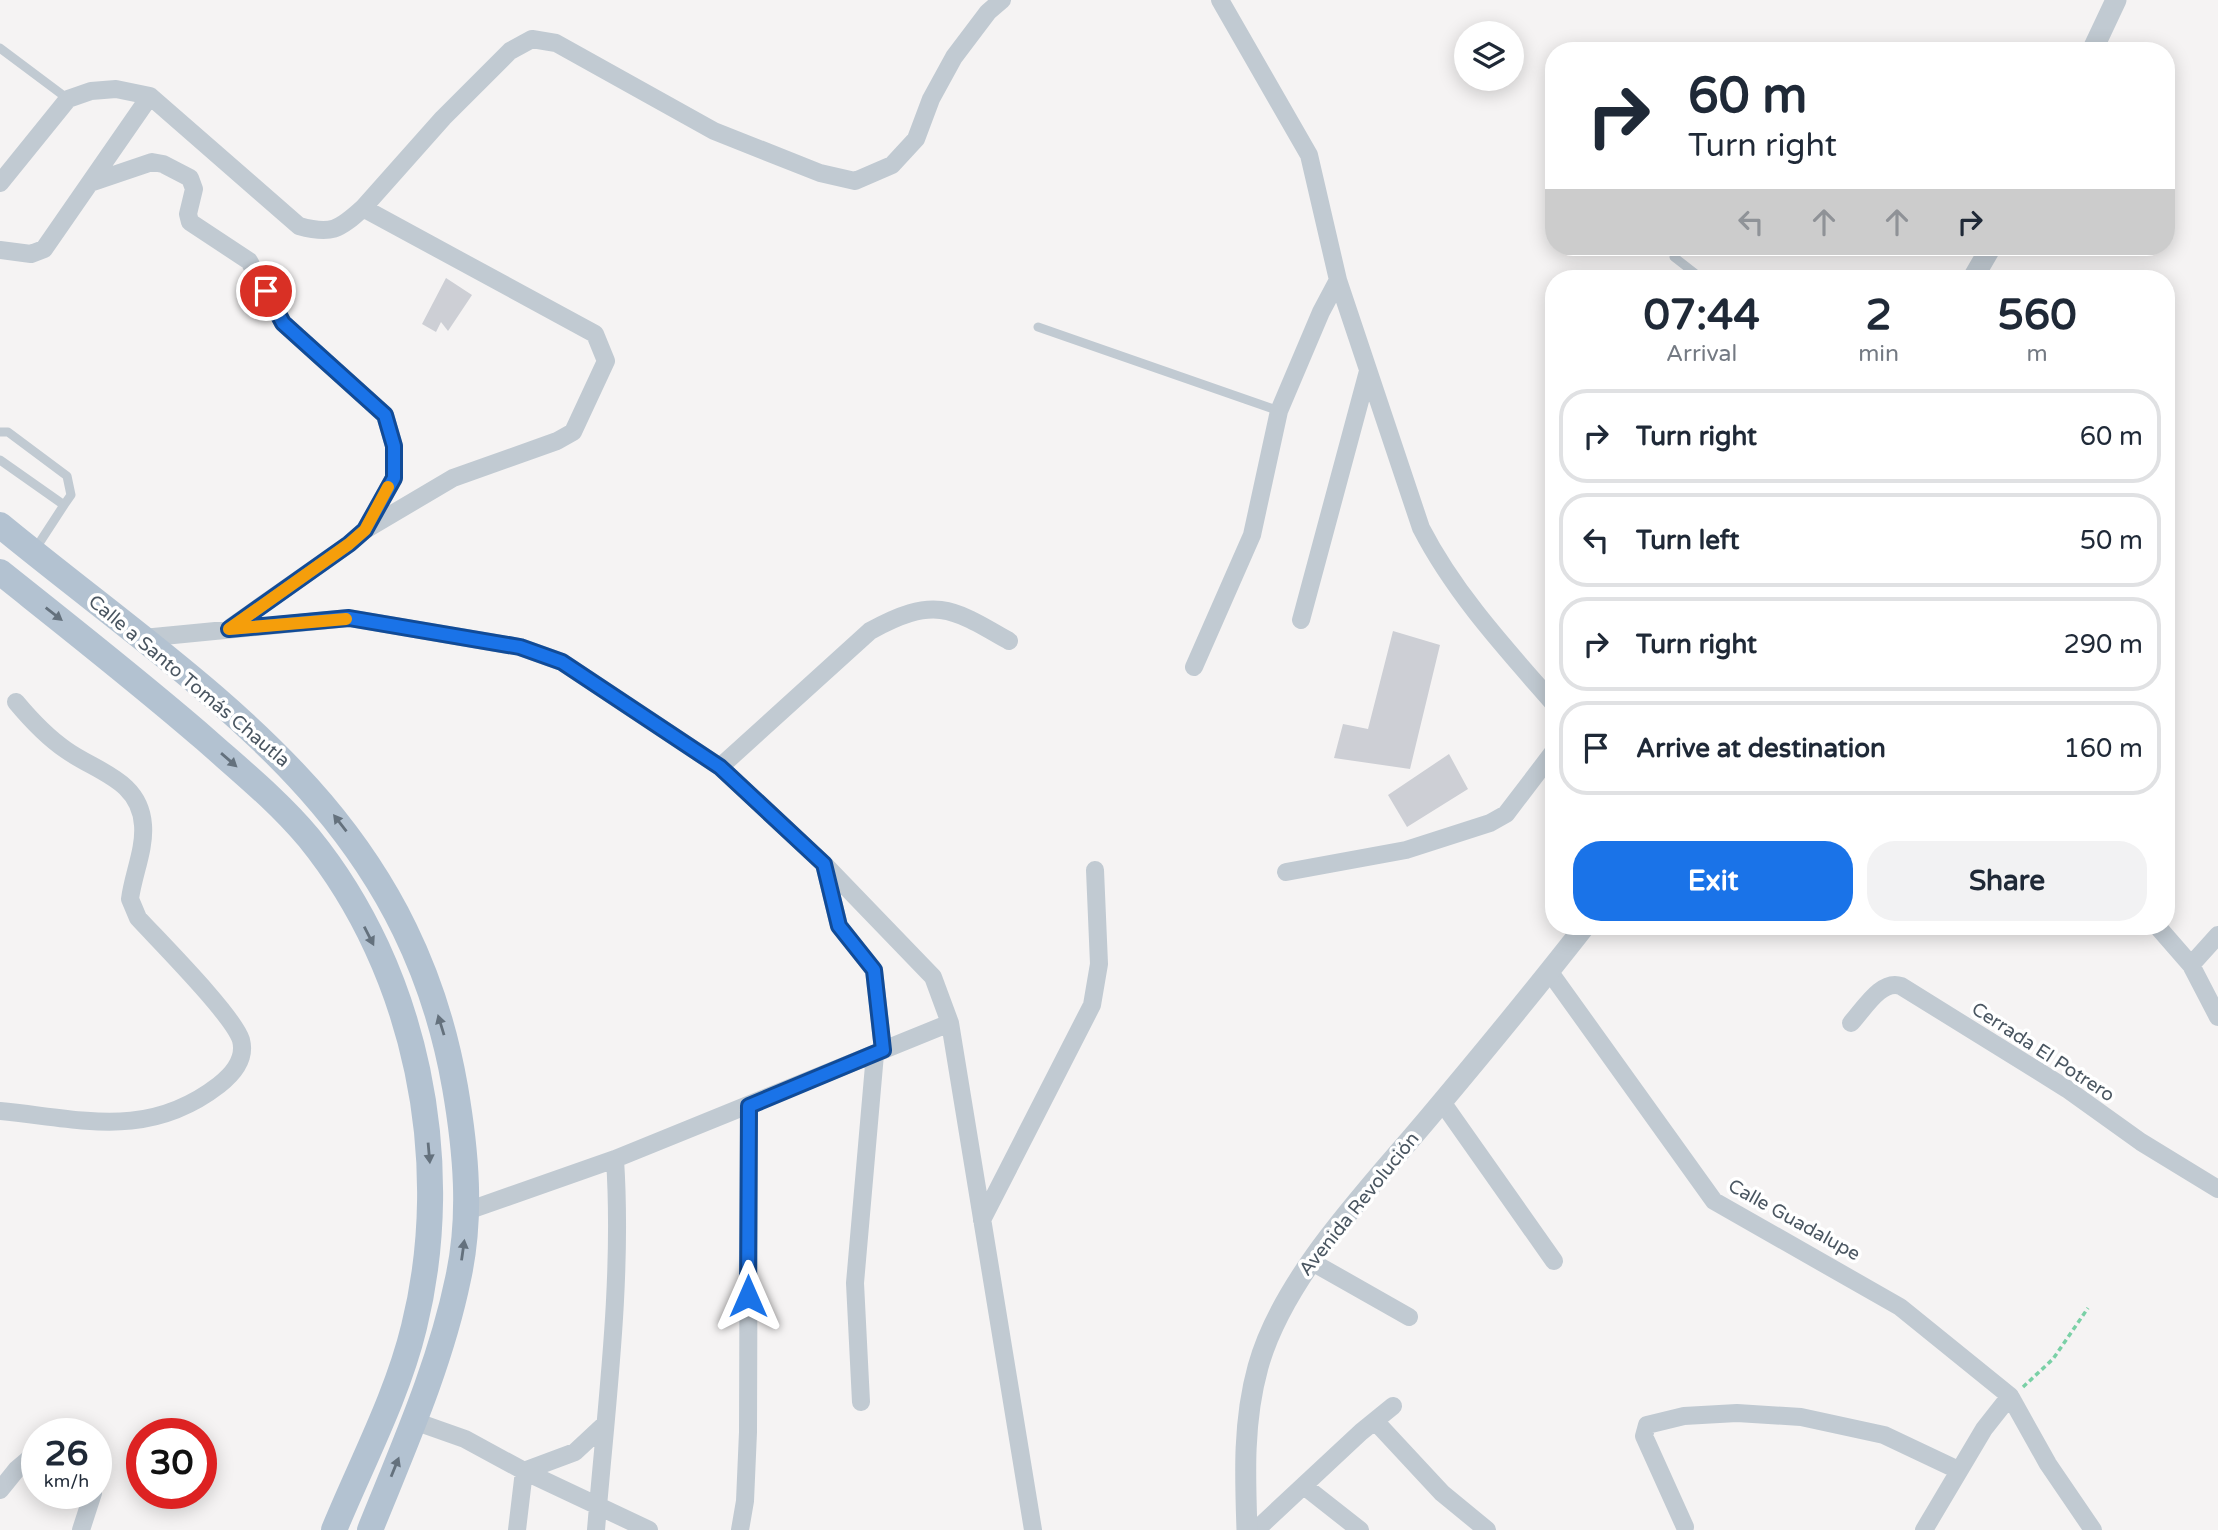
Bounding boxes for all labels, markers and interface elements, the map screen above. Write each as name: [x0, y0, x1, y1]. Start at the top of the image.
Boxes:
map controls: [1454, 21, 1524, 91]
button: layers: [1454, 21, 1524, 91]
text: 60 m: [1688, 67, 1807, 126]
icon: right: [1573, 70, 1664, 161]
text: Turn right: [1688, 127, 1837, 165]
icon: left: [1732, 203, 1770, 241]
icon: ahead: [1805, 203, 1843, 241]
icon: ahead: [1878, 203, 1916, 241]
icon: right: [1951, 203, 1989, 241]
pin: [236, 261, 296, 321]
icon: arrive: [247, 272, 285, 310]
text: 07:44: [1643, 290, 1760, 341]
text: 2: [1865, 290, 1892, 341]
text: 560: [1997, 290, 2077, 341]
text: Arrival: [1666, 340, 1737, 368]
text: min: [1858, 340, 1899, 368]
text: m: [2026, 340, 2048, 368]
icon: right: [1577, 417, 1615, 455]
text: Turn right: [1636, 421, 1757, 452]
text: 60 m: [2080, 421, 2143, 452]
icon: left: [1577, 521, 1615, 559]
text: Turn left: [1636, 525, 1739, 556]
text: 50 m: [2080, 525, 2143, 556]
street label: Calle a Santo Tomás Chautla: [84, 590, 294, 772]
one-way arrow: [44, 607, 62, 622]
icon: right: [1577, 625, 1615, 663]
text: Turn right: [1636, 629, 1757, 660]
text: 290 m: [2063, 629, 2143, 660]
icon: arrive: [1577, 729, 1615, 767]
text: Arrive at destination: [1636, 733, 1886, 764]
text: 160 m: [2063, 733, 2143, 764]
one-way arrow: [220, 752, 237, 767]
one-way arrow: [332, 815, 347, 833]
button: Exit: [1573, 841, 1853, 921]
button: Share: [1867, 841, 2147, 921]
one-way arrow: [363, 926, 374, 946]
street label: Cerrada El Potrero: [1967, 998, 2119, 1106]
one-way arrow: [436, 1015, 446, 1036]
street label: Avenida Revolución: [1294, 1128, 1424, 1280]
one-way arrow: [424, 1143, 435, 1165]
street label: Calle Guadalupe: [1724, 1175, 1864, 1265]
one-way arrow: [457, 1239, 468, 1261]
position arrow: [711, 1259, 785, 1333]
speed limit sign: 30: [126, 1418, 217, 1509]
text: 26: [45, 1433, 88, 1475]
one-way arrow: [390, 1456, 401, 1477]
text: km/h: [44, 1470, 89, 1492]

